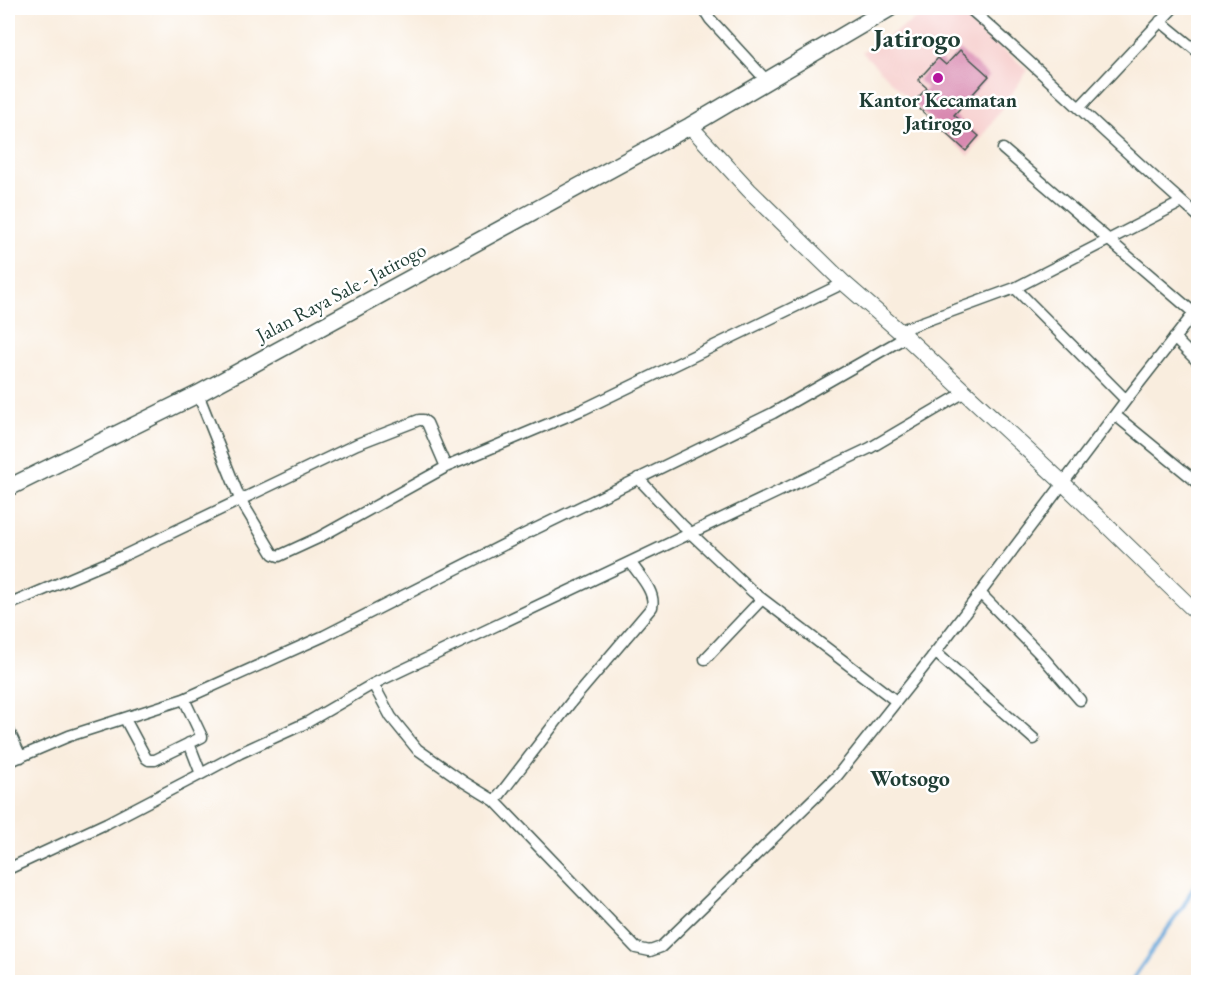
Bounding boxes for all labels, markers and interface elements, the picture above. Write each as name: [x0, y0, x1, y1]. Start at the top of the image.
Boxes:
district label: Jatirogo: [870, 21, 961, 55]
marker: Kantor Kecamatan Jatirogo: [931, 71, 945, 85]
place label: Kantor Kecamatan Jatirogo: [859, 87, 1017, 136]
street label: Jalan Raya Sale - Jatirogo: [250, 236, 431, 349]
district label: Wotsogo: [870, 764, 950, 793]

